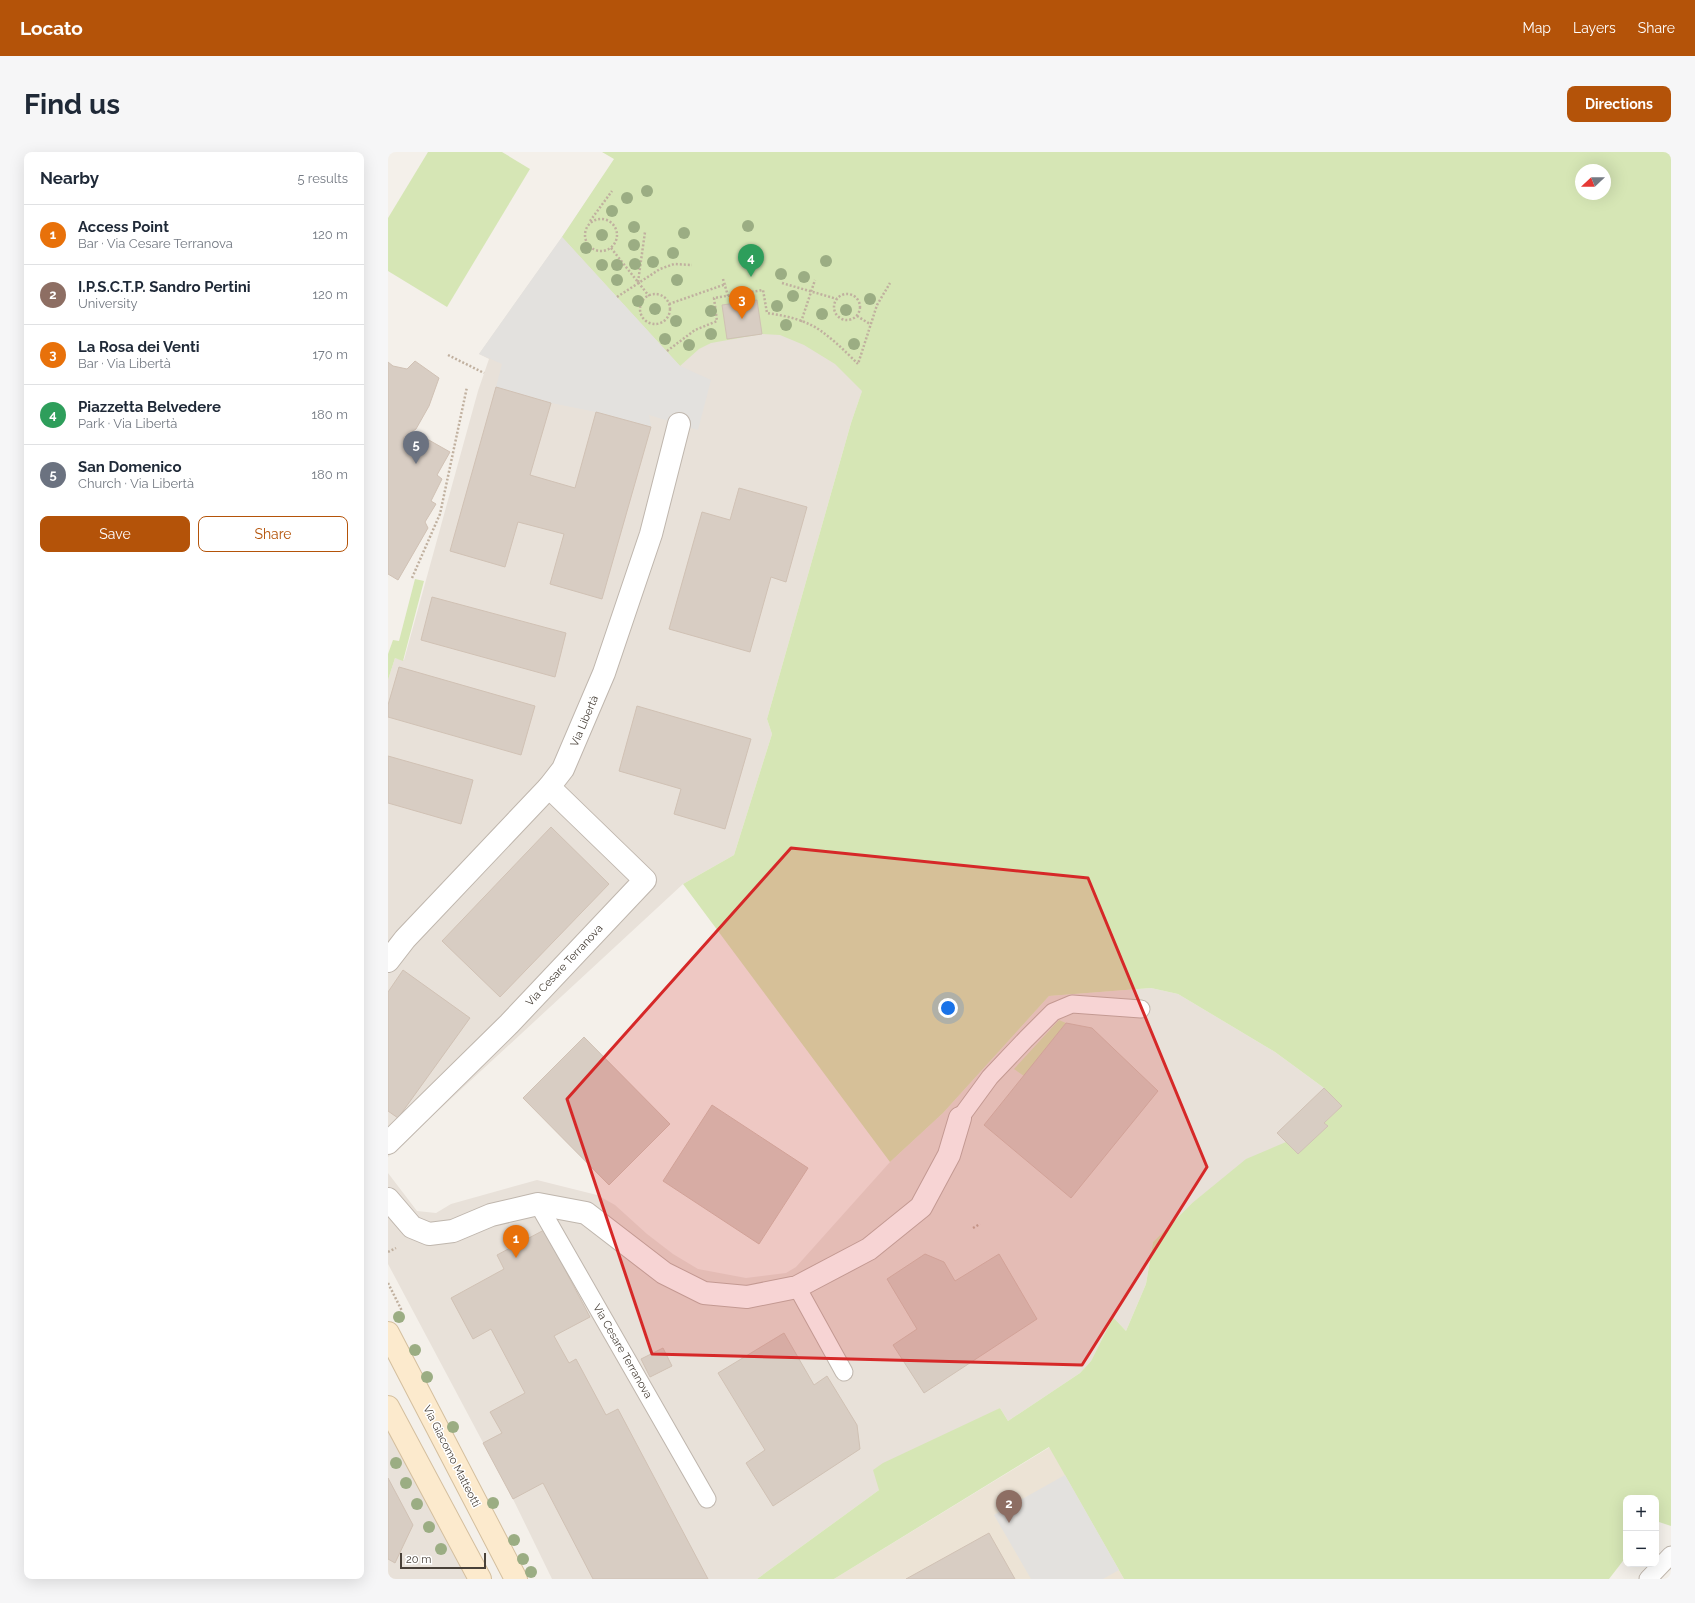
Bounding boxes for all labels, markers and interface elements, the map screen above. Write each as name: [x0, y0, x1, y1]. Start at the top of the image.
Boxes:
text: Locato: [20, 17, 83, 39]
text: Map: [1523, 20, 1551, 36]
text: Layers: [1573, 20, 1616, 36]
text: Share: [1638, 20, 1675, 36]
button: Directions: [1567, 86, 1671, 122]
text: Find us: [24, 88, 120, 121]
north arrow: [1575, 164, 1611, 200]
text: Nearby: [40, 168, 99, 188]
text: 5 results: [297, 171, 348, 186]
text: Access Point: [78, 218, 169, 236]
text: 1: [50, 227, 56, 242]
text: 120 m: [312, 227, 348, 242]
text: Bar · Via Cesare Terranova: [78, 236, 233, 251]
pin: 4: [738, 244, 764, 277]
text: I.P.S.C.T.P. Sandro Pertini: [78, 278, 251, 296]
pin: 3: [729, 286, 755, 319]
text: 2: [49, 287, 57, 302]
text: 120 m: [312, 287, 348, 302]
text: University: [78, 296, 138, 311]
text: La Rosa dei Venti: [78, 338, 200, 356]
text: 3: [49, 347, 57, 362]
text: 170 m: [312, 347, 348, 362]
text: Bar · Via Libertà: [78, 356, 171, 371]
text: Piazzetta Belvedere: [78, 398, 221, 416]
text: 4: [49, 407, 57, 422]
text: 180 m: [312, 407, 348, 422]
text: Park · Via Libertà: [78, 416, 177, 431]
pin: 5: [403, 431, 429, 464]
text: San Domenico: [78, 458, 182, 476]
text: 5: [49, 467, 57, 482]
text: 180 m: [312, 467, 348, 482]
text: Church · Via Libertà: [78, 476, 194, 491]
button: Save: [40, 516, 190, 552]
button: Share: [198, 516, 348, 552]
street label: Via Libertà: [568, 694, 601, 749]
street label: Via Cesare Terranova: [523, 922, 606, 1009]
your location: [938, 998, 958, 1018]
pin: 1: [503, 1225, 529, 1258]
street label: Via Cesare Terranova: [590, 1302, 655, 1401]
street label: Via Giacomo Matteotti: [420, 1403, 483, 1509]
pin: 2: [996, 1490, 1022, 1523]
map controls: [1623, 1495, 1659, 1567]
button: +: [1623, 1495, 1659, 1531]
button: −: [1623, 1531, 1659, 1567]
scale bar: [400, 1551, 486, 1570]
text: 20 m: [406, 1553, 431, 1566]

